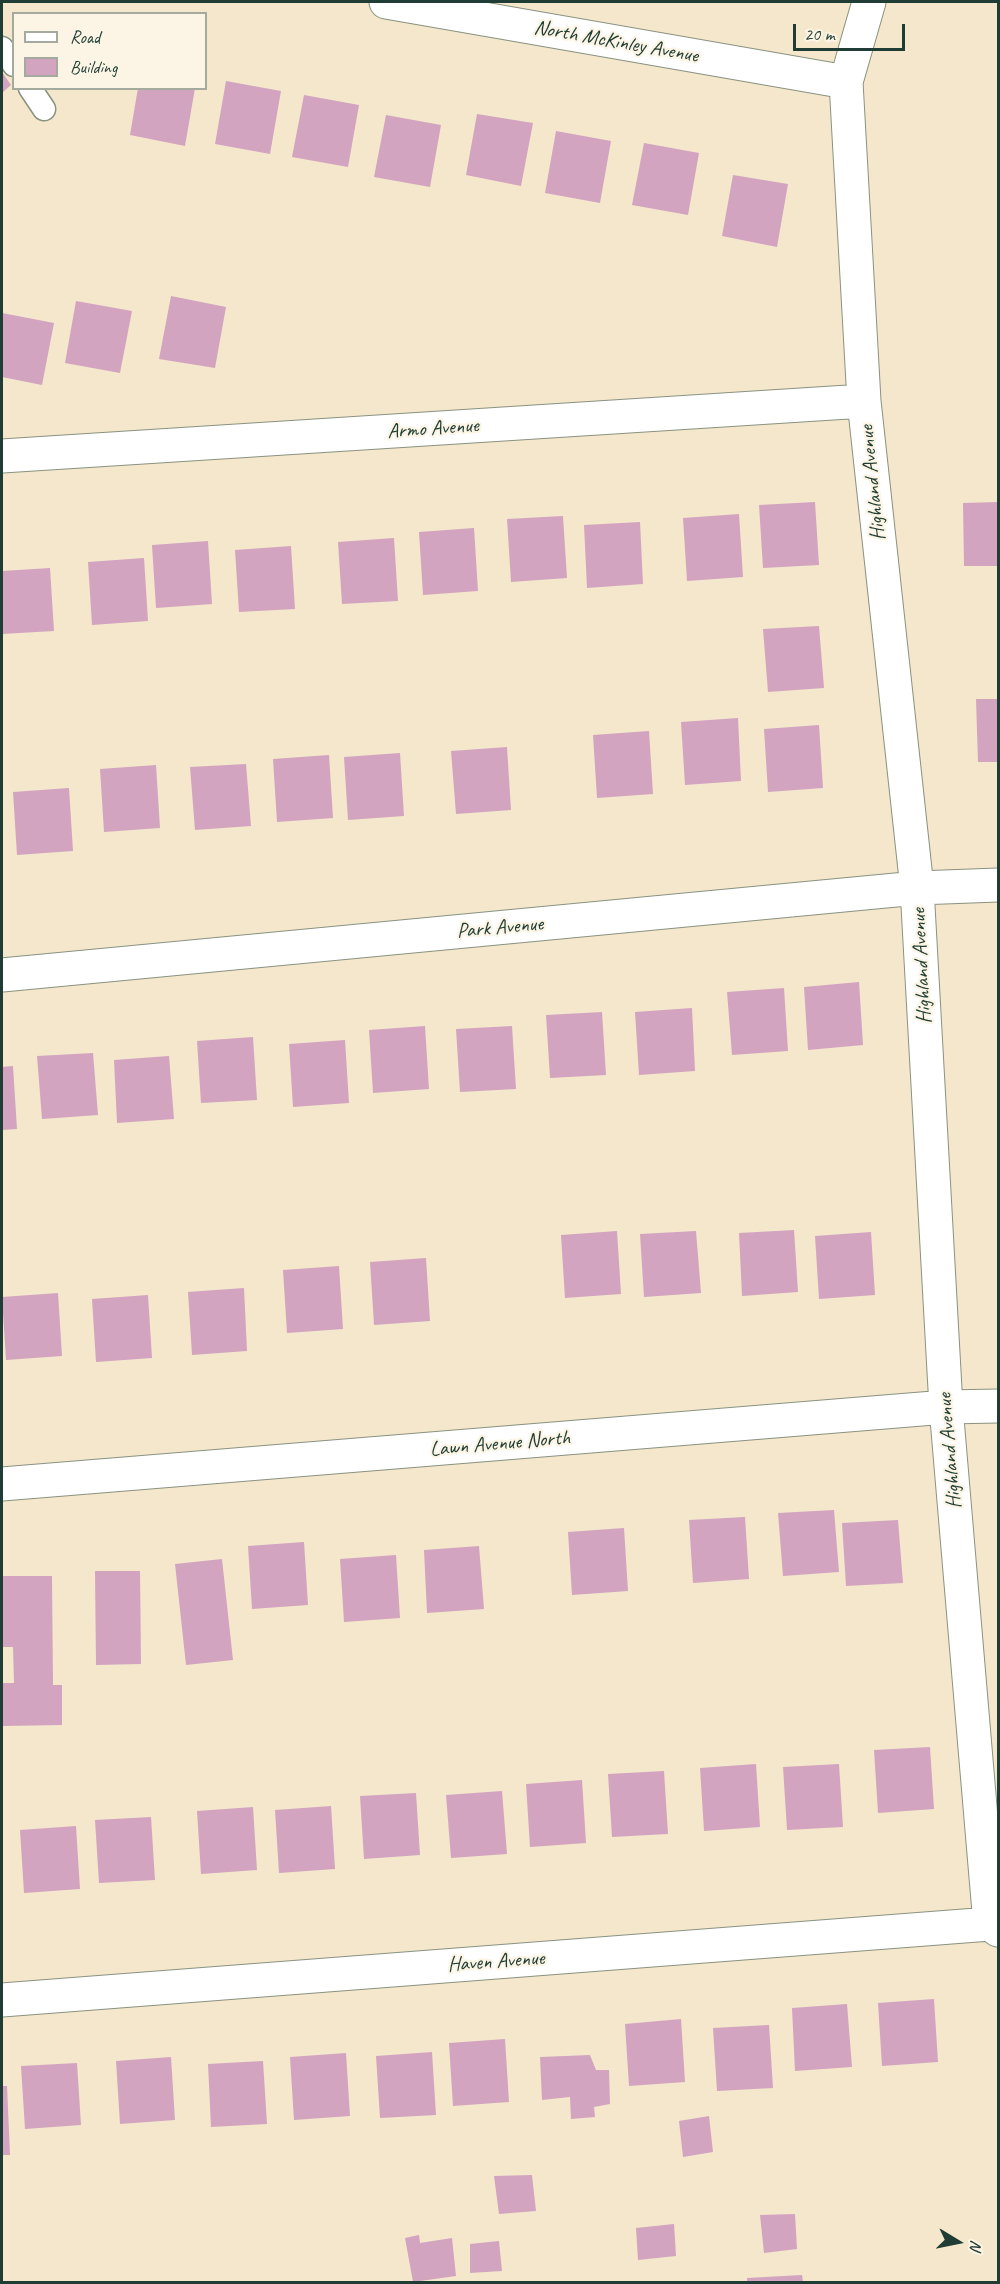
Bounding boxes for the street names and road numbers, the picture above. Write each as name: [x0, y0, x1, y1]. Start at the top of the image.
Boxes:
street label: North McKinley Avenue: [532, 15, 700, 69]
street label: Armo Avenue: [386, 413, 480, 445]
street label: Highland Avenue: [854, 424, 892, 542]
street label: Highland Avenue: [906, 907, 938, 1025]
street label: Park Avenue: [456, 912, 544, 944]
street label: Highland Avenue: [932, 1392, 968, 1510]
street label: Lawn Avenue North: [429, 1425, 571, 1463]
street label: Haven Avenue: [447, 1946, 545, 1978]

